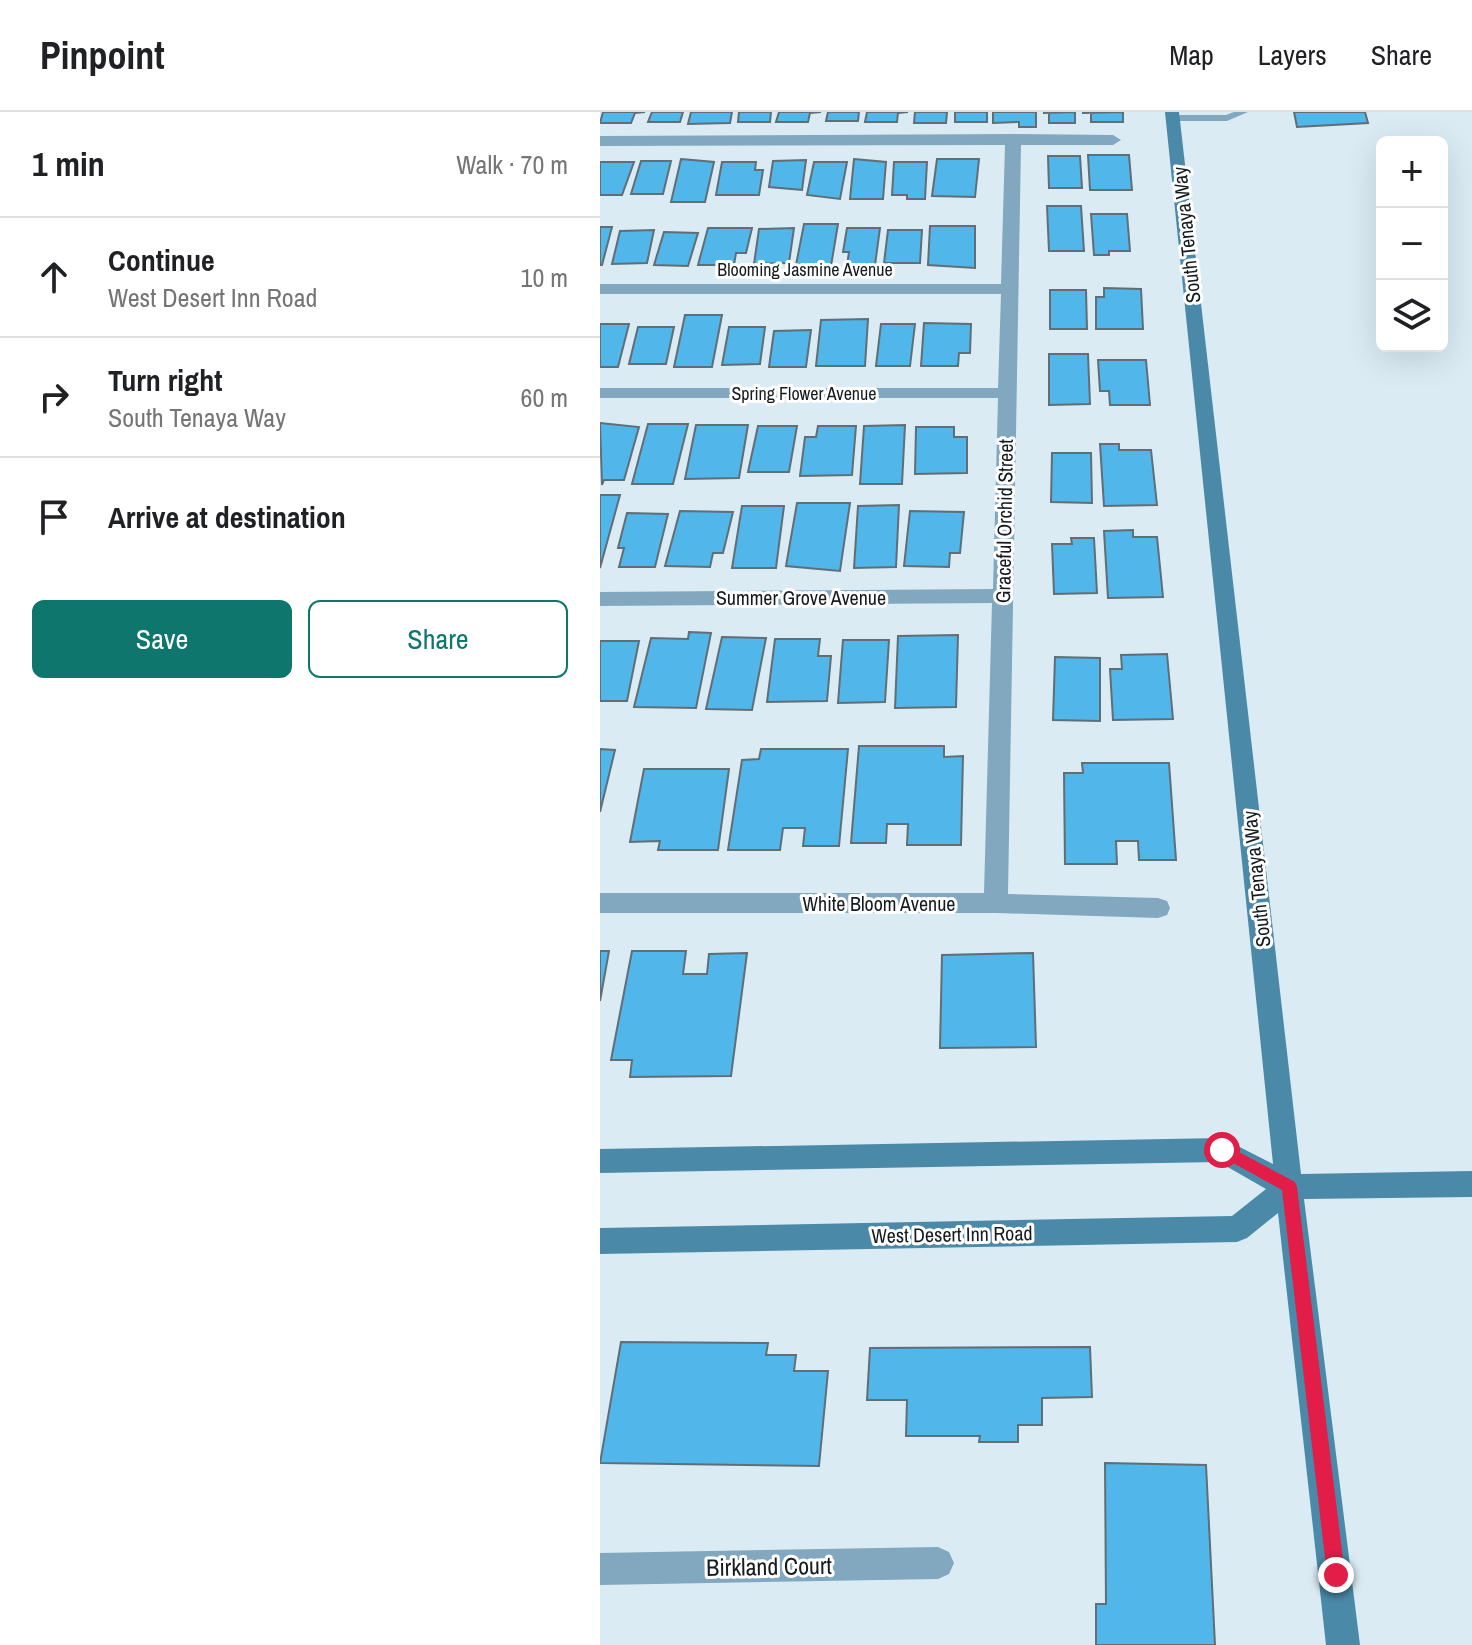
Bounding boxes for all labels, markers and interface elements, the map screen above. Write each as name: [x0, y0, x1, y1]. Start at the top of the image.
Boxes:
text: Pinpoint: [40, 30, 165, 81]
text: Map: [1169, 36, 1214, 74]
text: Layers: [1258, 36, 1327, 74]
text: Share: [1371, 36, 1432, 74]
map controls: [1376, 136, 1448, 352]
button: +: [1376, 136, 1448, 208]
text: 1 min: [32, 141, 105, 187]
text: Walk · 70 m: [456, 147, 568, 182]
street label: South Tenaya Way: [1165, 165, 1207, 304]
button: −: [1376, 208, 1448, 280]
text: Continue: [108, 240, 215, 280]
icon: ahead: [32, 255, 76, 299]
street label: Blooming Jasmine Avenue: [717, 257, 893, 282]
text: 10 m: [521, 260, 568, 295]
text: West Desert Inn Road: [108, 280, 317, 315]
button: layers: [1376, 280, 1448, 352]
text: Turn right: [108, 360, 222, 400]
icon: right: [32, 375, 76, 419]
text: 60 m: [521, 380, 568, 415]
street label: Spring Flower Avenue: [732, 381, 876, 406]
text: South Tenaya Way: [108, 400, 286, 435]
street label: Graceful Orchid Street: [989, 438, 1019, 603]
icon: arrive: [32, 495, 76, 539]
text: Arrive at destination: [108, 497, 346, 537]
street label: Summer Grove Avenue: [716, 584, 886, 611]
button: Save: [32, 600, 292, 678]
button: Share: [308, 600, 568, 678]
street label: South Tenaya Way: [1235, 809, 1277, 948]
street label: White Bloom Avenue: [803, 890, 955, 917]
route start: [1204, 1132, 1240, 1168]
street label: West Desert Inn Road: [871, 1219, 1033, 1249]
street label: Birkland Court: [706, 1549, 833, 1583]
route end: [1318, 1557, 1354, 1593]

